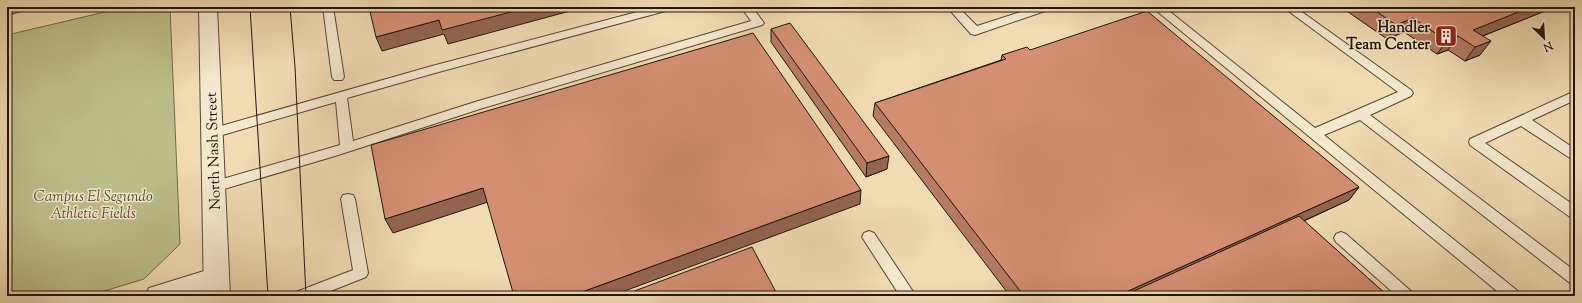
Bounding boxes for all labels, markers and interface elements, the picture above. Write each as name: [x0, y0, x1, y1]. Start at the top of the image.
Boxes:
place label: Handler Team Center: [1346, 18, 1430, 56]
north arrow: [1524, 18, 1564, 58]
building icon: Handler Team Center: [1433, 23, 1459, 49]
text: N: [1540, 37, 1556, 55]
street label: North Nash Street: [202, 92, 227, 210]
park label: Campus El Segundo Athletic Fields: [33, 187, 153, 225]

